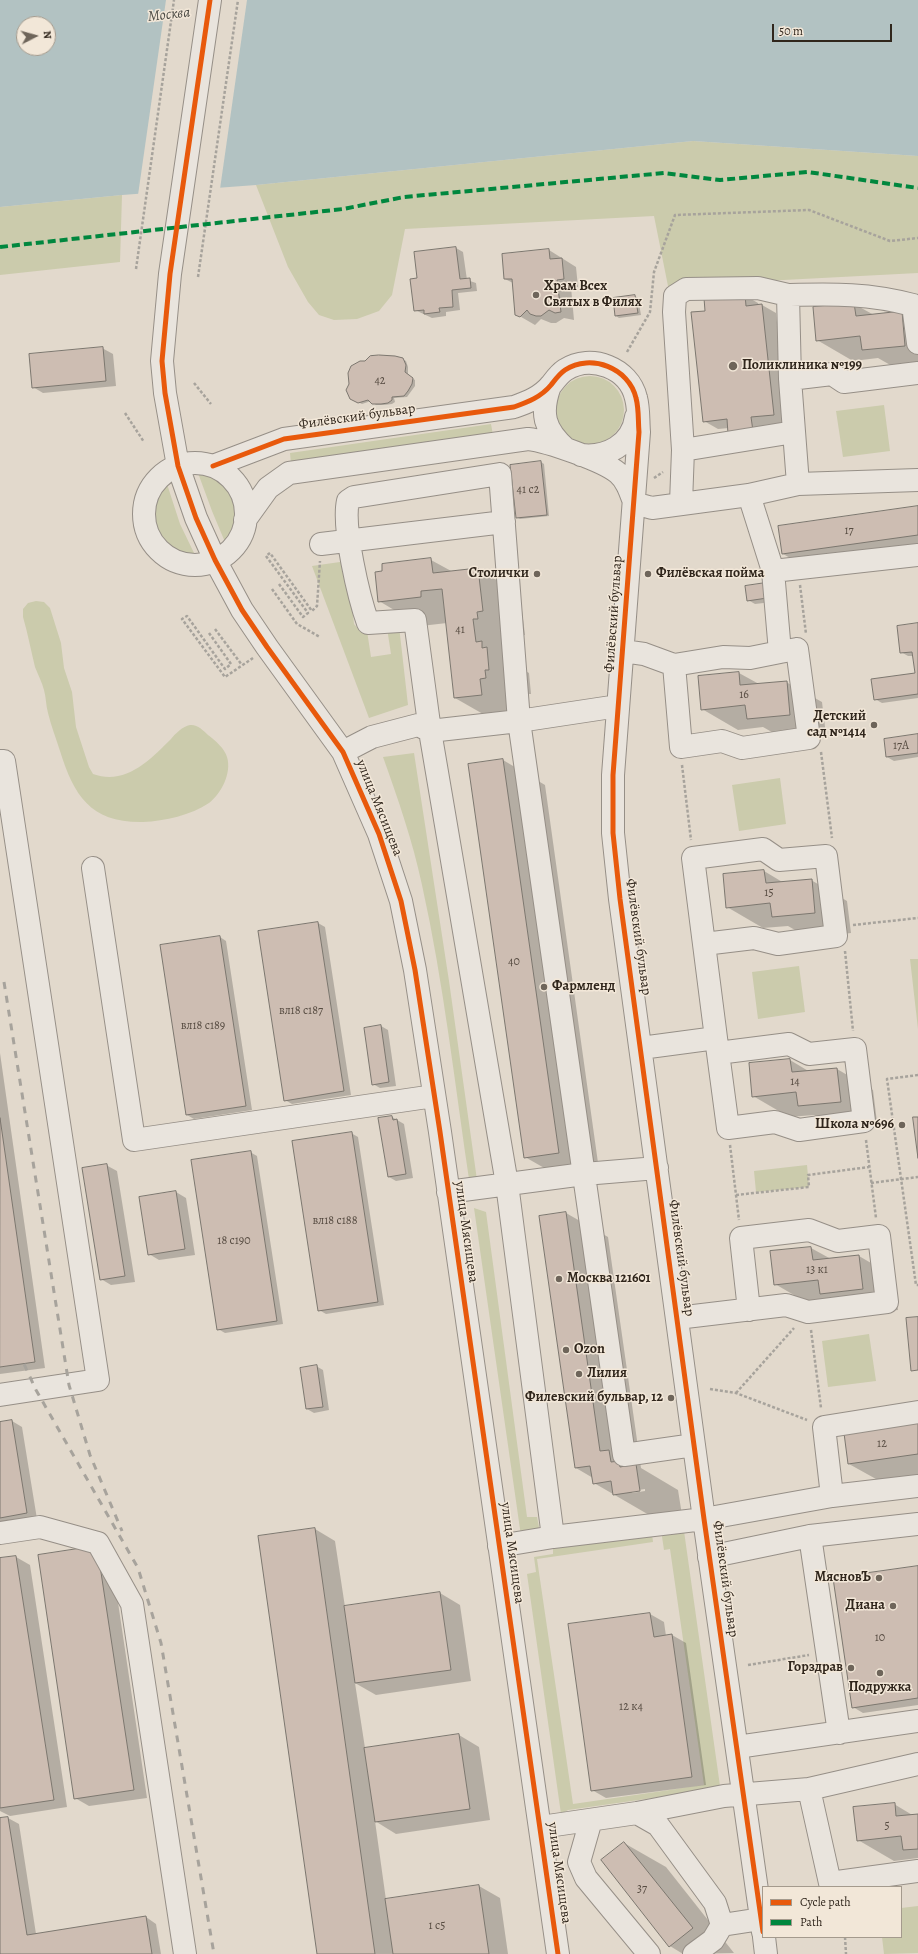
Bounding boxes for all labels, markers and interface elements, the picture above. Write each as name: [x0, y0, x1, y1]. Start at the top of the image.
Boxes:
water label: Москва: [147, 4, 191, 26]
north arrow: [16, 16, 56, 56]
scale bar: [774, 16, 894, 42]
text: 50 m: [779, 23, 803, 39]
text: N: [40, 30, 55, 40]
place label: Храм Всех Святых в Филях: [544, 279, 642, 312]
marker: Храм Всех Святых в Филях: [531, 290, 541, 300]
place label: Поликлиника №199: [742, 358, 862, 374]
marker: Поликлиника №199: [727, 360, 739, 372]
house number: 42: [374, 374, 386, 388]
street label: Филёвский бульвар: [298, 401, 416, 433]
house number: 41 с2: [517, 483, 539, 497]
house number: 17: [844, 524, 854, 538]
street label: Филёвский бульвар: [602, 555, 626, 673]
place label: Столички: [469, 566, 529, 582]
place label: Филёвская пойма: [656, 566, 764, 582]
marker: Столички: [532, 569, 542, 579]
marker: Филёвская пойма: [643, 569, 653, 579]
house number: 41: [455, 623, 465, 637]
house number: 16: [739, 688, 749, 702]
place label: Детский сад №1414: [807, 709, 866, 742]
marker: Детский сад №1414: [869, 720, 879, 730]
house number: 17А: [893, 739, 909, 753]
street label: улица Мясищева: [352, 757, 406, 859]
street label: Филёвский бульвар: [622, 878, 654, 996]
house number: 15: [764, 886, 774, 900]
house number: 40: [508, 955, 520, 969]
place label: Фармленд: [552, 979, 615, 995]
marker: Фармленд: [539, 982, 549, 992]
house number: вл18 с187: [279, 1004, 323, 1018]
house number: вл18 с189: [181, 1019, 225, 1033]
house number: 14: [790, 1075, 800, 1089]
place label: Школа №696: [815, 1117, 894, 1133]
marker: Школа №696: [897, 1120, 907, 1130]
street label: улица Мясищева: [451, 1180, 481, 1284]
street label: Филёвский бульвар: [665, 1199, 697, 1317]
house number: вл18 с188: [313, 1214, 357, 1228]
house number: 18 с190: [217, 1234, 251, 1248]
house number: 13 к1: [806, 1263, 828, 1277]
place label: Москва 121601: [567, 1271, 651, 1287]
marker: Москва 121601: [554, 1274, 564, 1284]
place label: Ozon: [574, 1342, 605, 1358]
marker: Ozon: [561, 1345, 571, 1355]
place label: Лилия: [587, 1366, 627, 1382]
marker: Лилия: [574, 1369, 584, 1379]
place label: Филевский бульвар, 12: [525, 1390, 663, 1406]
marker: Филевский бульвар, 12: [666, 1393, 676, 1403]
house number: 12: [877, 1437, 887, 1451]
street label: улица Мясищева: [497, 1501, 527, 1605]
street label: Филёвский бульвар: [709, 1520, 741, 1638]
place label: МясновЪ: [814, 1570, 871, 1586]
marker: МясновЪ: [874, 1573, 884, 1583]
place label: Диана: [846, 1598, 885, 1614]
marker: Диана: [888, 1601, 898, 1611]
house number: 10: [875, 1631, 885, 1645]
place label: Горздрав: [788, 1660, 843, 1676]
marker: Горздрав: [846, 1663, 856, 1673]
marker: Подружка: [875, 1668, 885, 1678]
place label: Подружка: [848, 1680, 912, 1696]
house number: 12 к4: [619, 1700, 643, 1714]
house number: 5: [884, 1819, 890, 1833]
street label: улица Мясищева: [544, 1821, 574, 1925]
house number: 37: [637, 1882, 647, 1896]
legend: [762, 1886, 902, 1938]
text: Cycle path: [800, 1894, 851, 1910]
text: Path: [800, 1914, 822, 1930]
house number: 1 с5: [429, 1919, 445, 1933]

